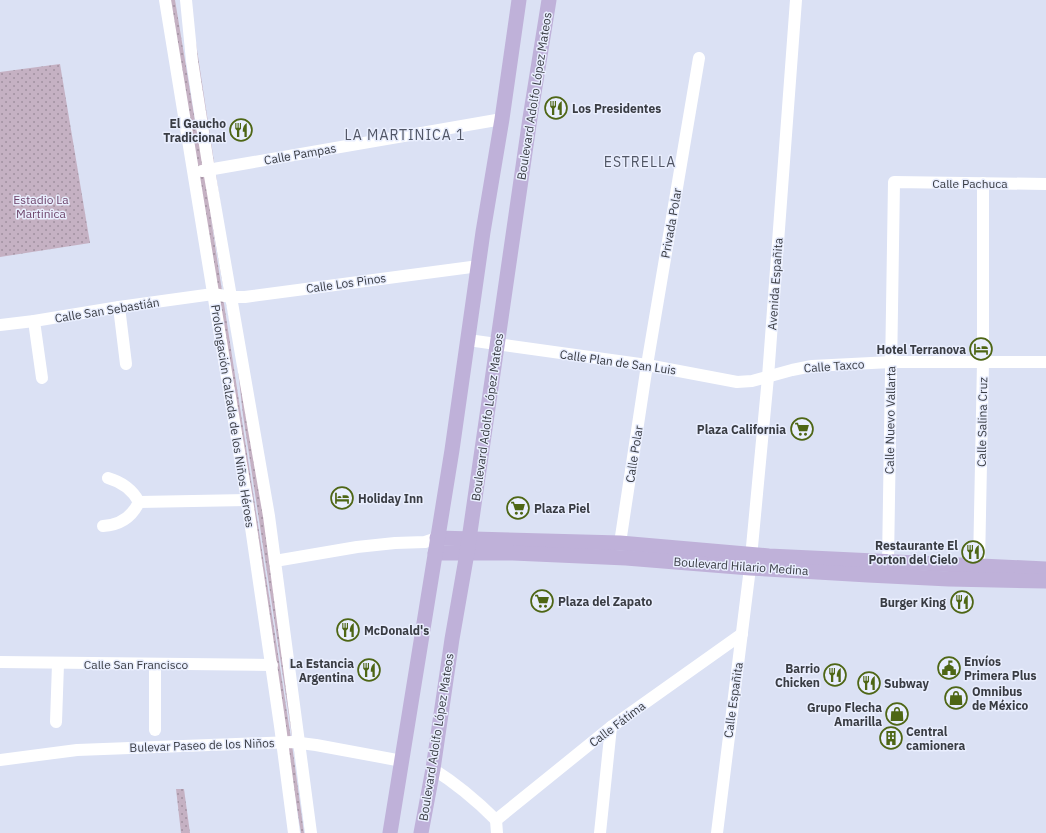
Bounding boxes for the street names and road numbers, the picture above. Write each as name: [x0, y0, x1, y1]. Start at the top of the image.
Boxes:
street label: Boulevard Adolfo López Mateos: [513, 11, 555, 181]
street label: Calle Pampas: [263, 140, 337, 168]
street label: Calle Pachuca: [932, 176, 1008, 191]
street label: Privada Polar: [657, 186, 685, 259]
street label: Avenida Españita: [764, 237, 786, 331]
street label: Calle Los Pinos: [305, 270, 387, 296]
street label: Calle San Sebastián: [54, 294, 160, 326]
street label: Prolongación Calzada de los Niños Héroes: [208, 303, 258, 529]
street label: Boulevard Adolfo López Mateos: [468, 332, 506, 502]
street label: Calle Plan de San Luis: [559, 346, 677, 378]
street label: Calle Taxco: [803, 356, 865, 376]
street label: Calle Nuevo Vallarta: [882, 365, 898, 474]
street label: Calle Salina Cruz: [974, 377, 990, 467]
street label: Calle Polar: [622, 424, 646, 484]
street label: Boulevard Hilario Medina: [673, 554, 809, 578]
street label: Boulevard Adolfo López Mateos: [415, 652, 457, 822]
street label: Calle San Francisco: [84, 657, 188, 672]
street label: Calle Españita: [720, 661, 746, 739]
street label: Calle Fátima: [586, 698, 649, 750]
street label: Bulevar Paseo de los Niños: [129, 735, 275, 755]

